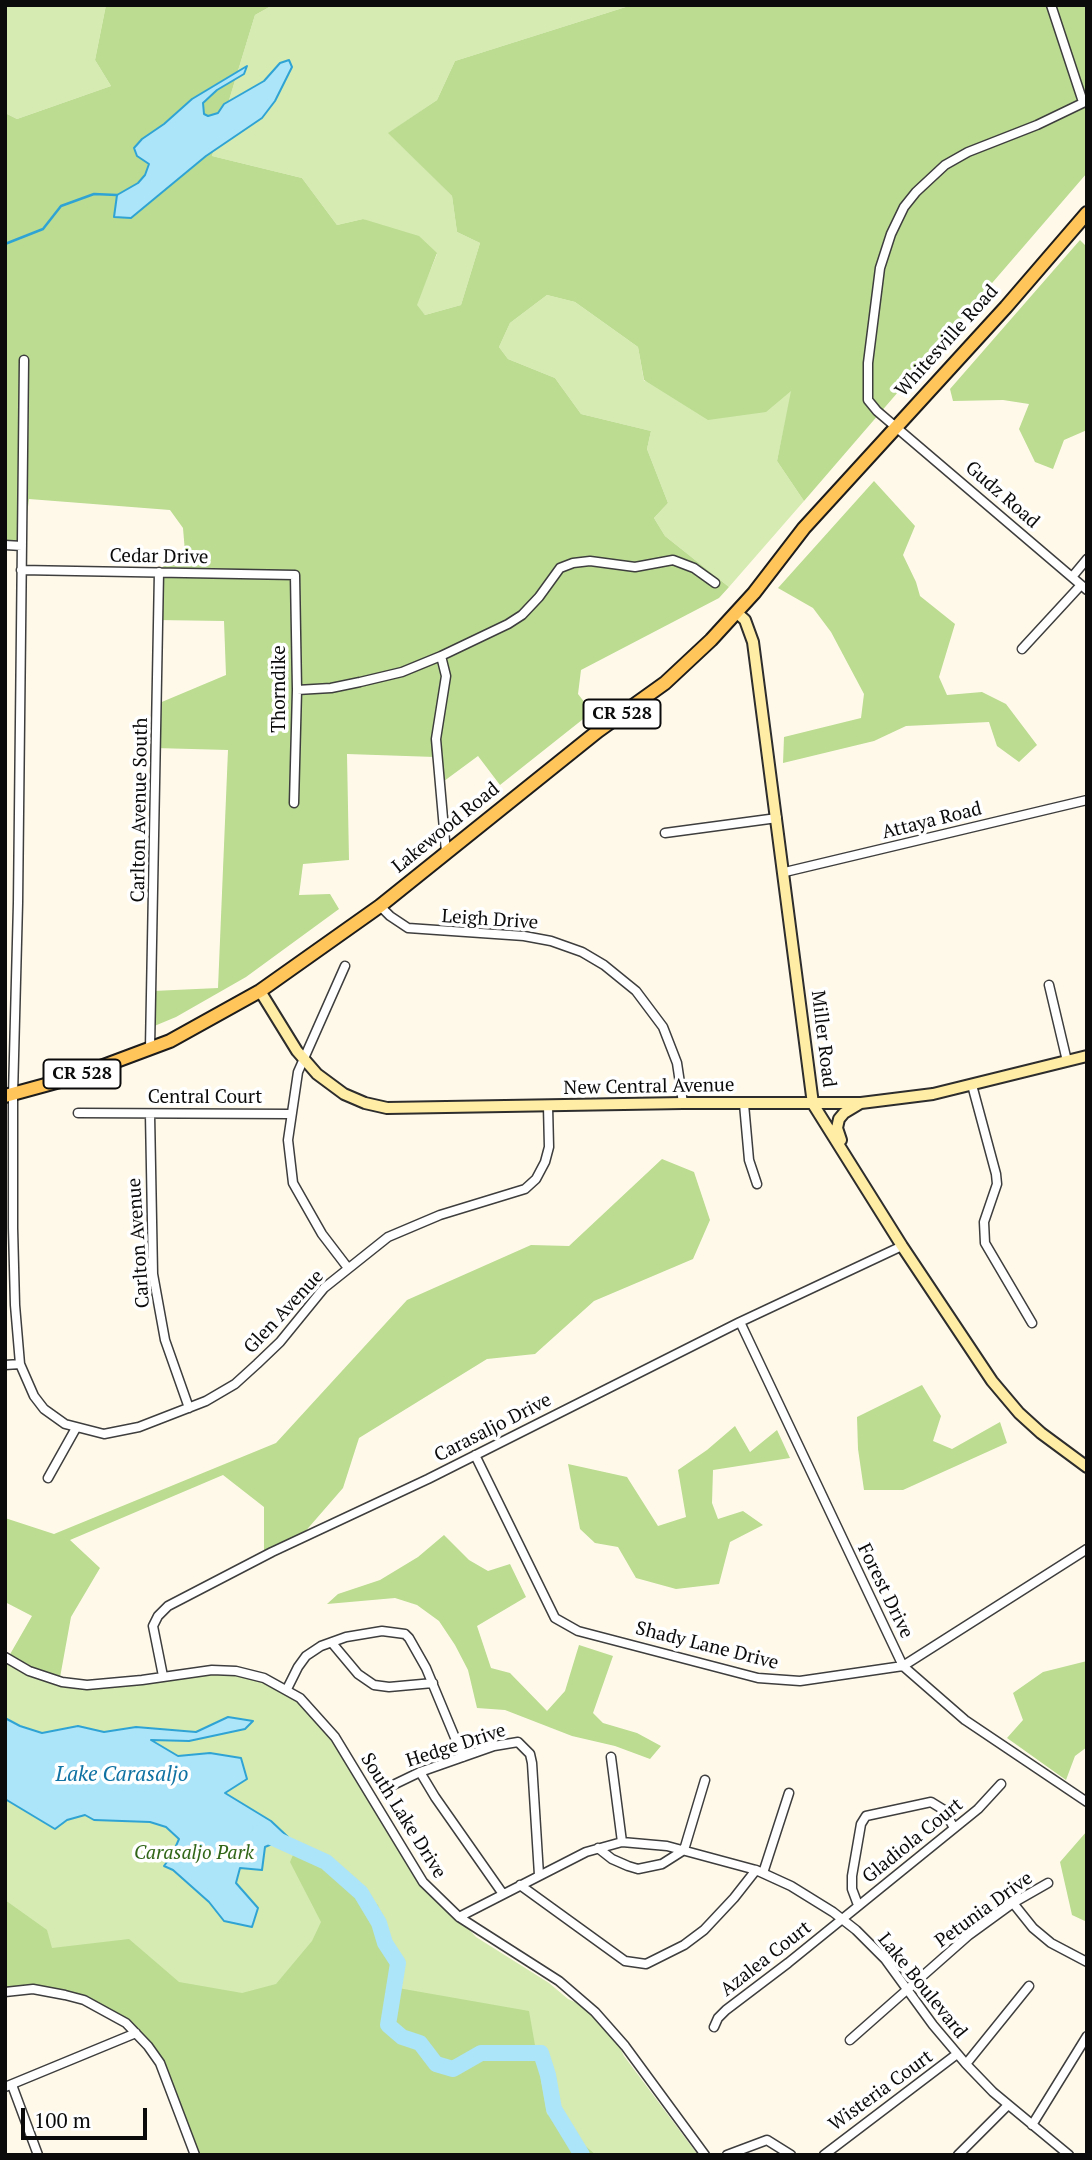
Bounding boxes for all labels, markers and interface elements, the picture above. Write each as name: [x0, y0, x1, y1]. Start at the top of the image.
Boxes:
street label: Whitesville Road: [891, 280, 1003, 402]
street label: Gudz Road: [960, 457, 1044, 533]
street label: Cedar Drive: [109, 545, 209, 569]
street label: Thorndike: [269, 645, 291, 733]
road number: CR 528: [584, 700, 660, 728]
street label: Carlton Avenue South: [127, 717, 153, 903]
street label: Lakewood Road: [388, 778, 504, 878]
street label: Attaya Road: [880, 798, 984, 844]
street label: Leigh Drive: [441, 905, 539, 935]
street label: Miller Road: [806, 989, 840, 1089]
road number: CR 528: [43, 1059, 120, 1088]
street label: New Central Avenue: [563, 1074, 735, 1100]
street label: Central Court: [148, 1087, 262, 1109]
street label: Carlton Avenue: [123, 1177, 155, 1309]
street label: Glen Avenue: [239, 1265, 329, 1359]
street label: Carasaljo Drive: [431, 1389, 555, 1467]
street label: Forest Drive: [852, 1540, 918, 1642]
street label: Shady Lane Drive: [633, 1617, 781, 1675]
street label: Hedge Drive: [403, 1719, 509, 1773]
street label: South Lake Drive: [355, 1749, 451, 1883]
water label: Lake Carasaljo: [56, 1762, 188, 1788]
street label: Gladiola Court: [858, 1794, 968, 1888]
park label: Carasaljo Park: [134, 1843, 254, 1865]
street label: Petunia Drive: [931, 1867, 1037, 1953]
street label: Azalea Court: [716, 1917, 816, 2001]
street label: Lake Boulevard: [873, 1929, 971, 2043]
street label: Wisteria Court: [825, 2046, 937, 2136]
scale bar: [24, 2094, 150, 2138]
text: 100 m: [34, 2106, 91, 2134]

